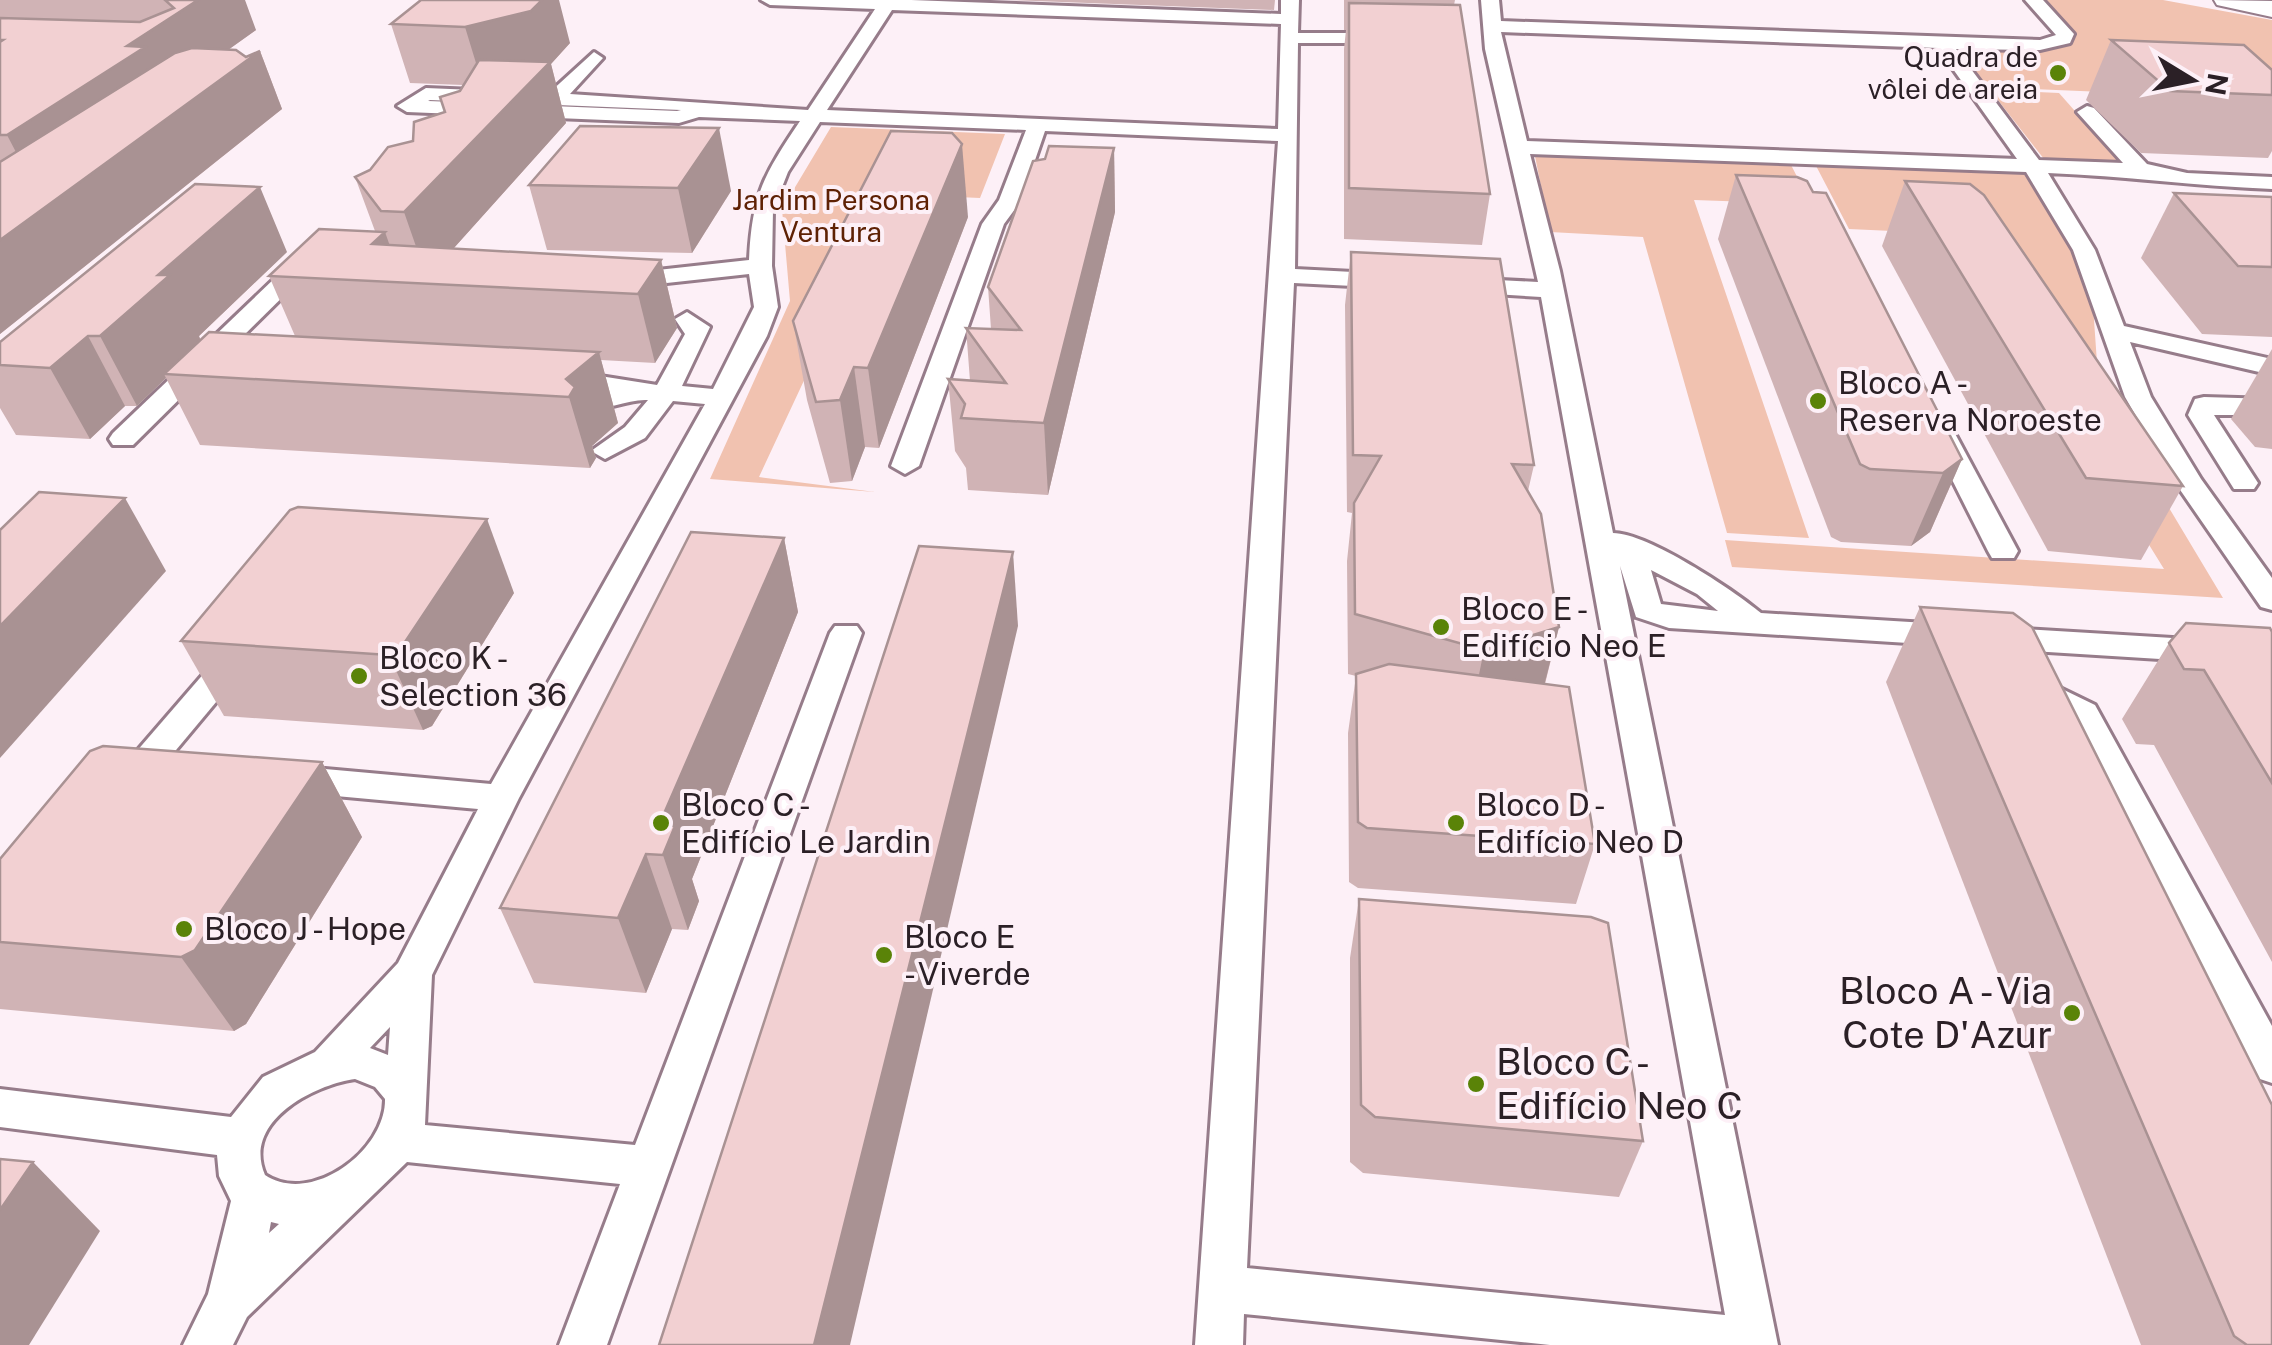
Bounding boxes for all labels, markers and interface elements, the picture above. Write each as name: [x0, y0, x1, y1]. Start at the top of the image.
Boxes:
north arrow: [2142, 30, 2242, 130]
place label: Quadra de vôlei de areia: [1868, 40, 2038, 105]
marker: Quadra de vôlei de areia: [2047, 62, 2069, 84]
text: N: [2199, 71, 2235, 98]
park label: Jardim Persona Ventura: [732, 183, 930, 248]
place label: Bloco A - Reserva Noroeste: [1838, 364, 2102, 438]
marker: Bloco A - Reserva Noroeste: [1807, 390, 1829, 412]
place label: Bloco E - Edifício Neo E: [1461, 590, 1667, 664]
marker: Bloco E - Edifício Neo E: [1430, 616, 1452, 638]
place label: Bloco K - Selection 36: [379, 639, 567, 713]
marker: Bloco K - Selection 36: [348, 665, 370, 687]
place label: Bloco C - Edifício Le Jardin: [681, 786, 931, 860]
place label: Bloco D - Edifício Neo D: [1476, 786, 1684, 860]
marker: Bloco C - Edifício Le Jardin: [650, 812, 672, 834]
marker: Bloco D - Edifício Neo D: [1445, 812, 1467, 834]
place label: Bloco J - Hope: [204, 910, 406, 947]
marker: Bloco J - Hope: [173, 918, 195, 940]
place label: Bloco E - Viverde: [904, 918, 1031, 992]
marker: Bloco E - Viverde: [873, 944, 895, 966]
place label: Bloco A - Via Cote D'Azur: [1839, 968, 2052, 1057]
marker: Bloco A - Via Cote D'Azur: [2061, 1002, 2083, 1024]
place label: Bloco C - Edifício Neo C: [1496, 1039, 1743, 1128]
marker: Bloco C - Edifício Neo C: [1465, 1073, 1487, 1095]

